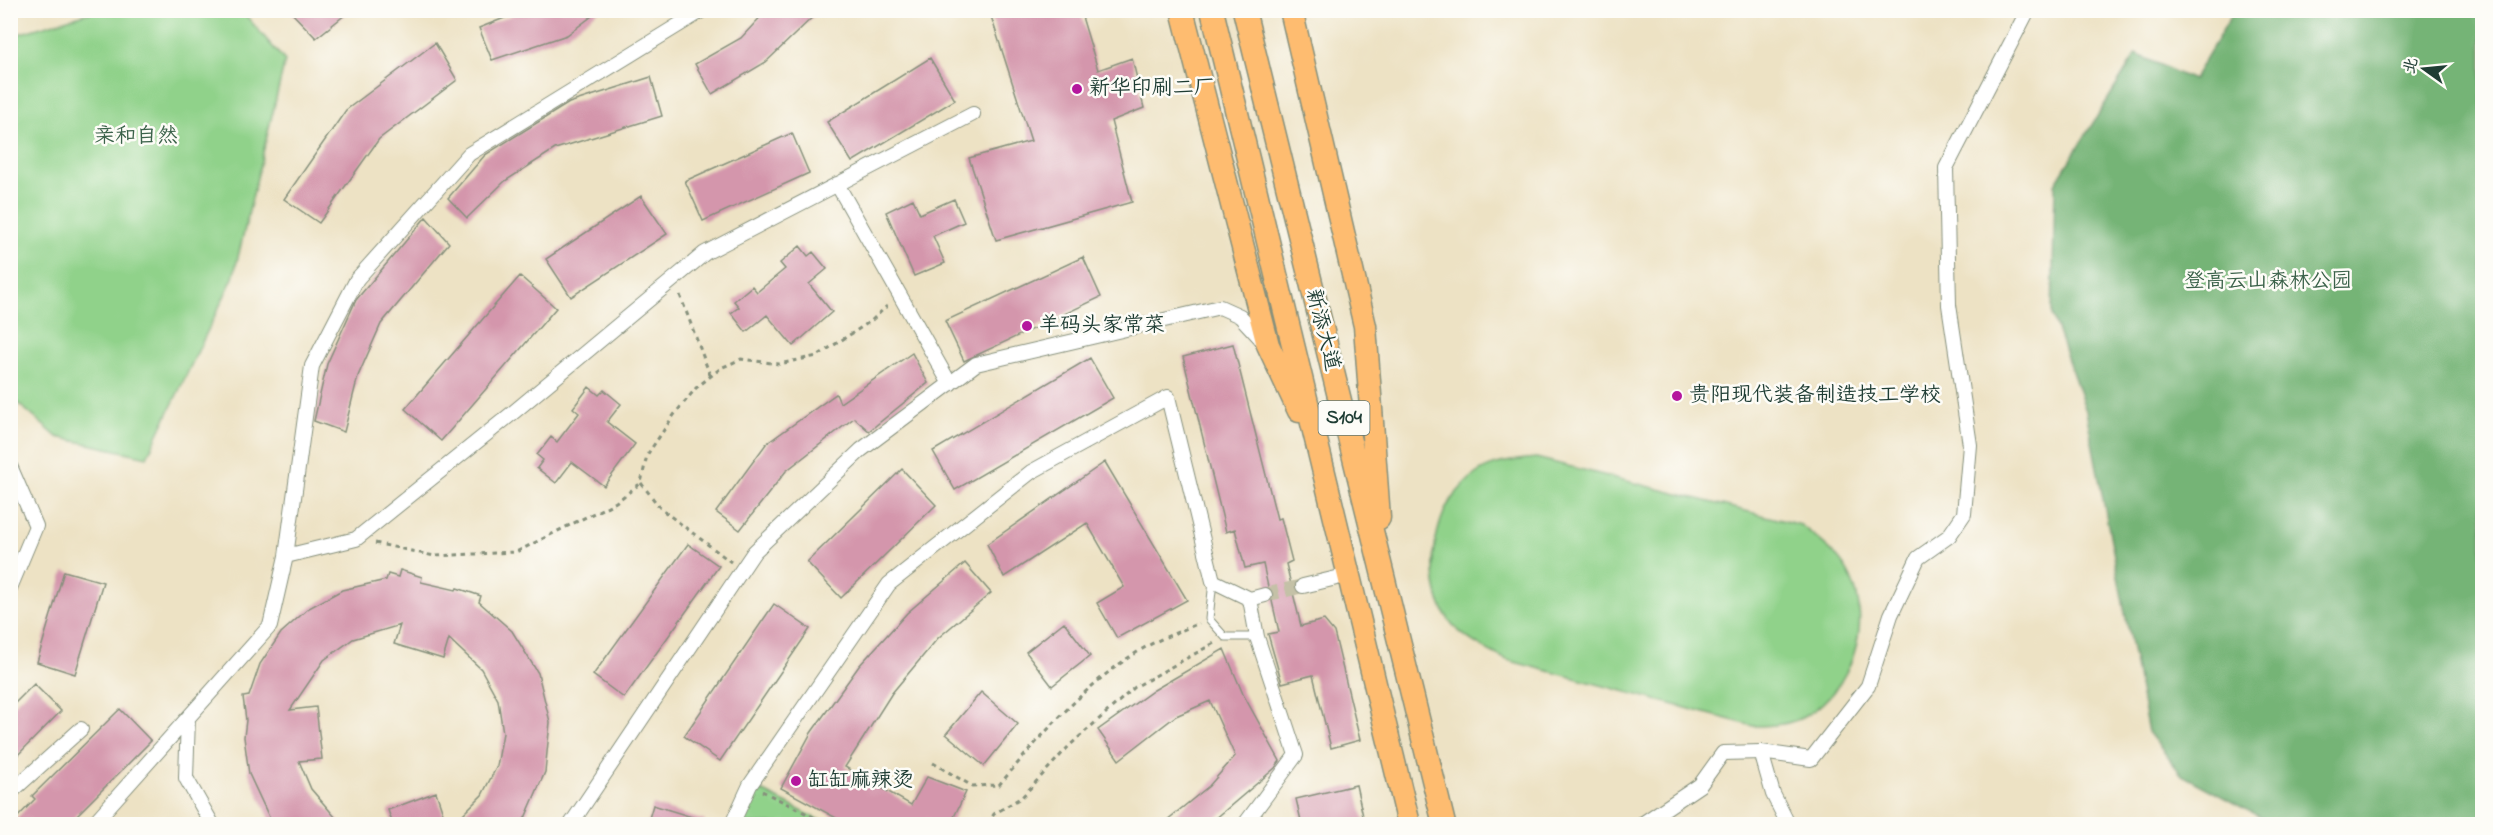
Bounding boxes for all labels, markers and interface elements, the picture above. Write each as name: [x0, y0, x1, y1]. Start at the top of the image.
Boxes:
north arrow: [2394, 39, 2454, 99]
text: 北: [2398, 55, 2425, 76]
place label: 新华印刷二厂: [1089, 74, 1215, 104]
marker: 新华印刷二厂: [1070, 82, 1084, 96]
park label: 亲和自然: [94, 122, 178, 152]
park label: 登高云山森林公园: [2184, 267, 2352, 297]
street label: 新添大道: [1297, 286, 1347, 374]
place label: 羊码头家常菜: [1039, 311, 1165, 341]
marker: 羊码头家常菜: [1020, 319, 1034, 333]
place label: 贵阳现代装备制造技工学校: [1689, 381, 1941, 411]
marker: 贵阳现代装备制造技工学校: [1670, 389, 1684, 403]
road number: S104: [1318, 401, 1370, 435]
place label: 缸缸麻辣烫: [808, 766, 913, 796]
marker: 缸缸麻辣烫: [789, 774, 803, 788]

